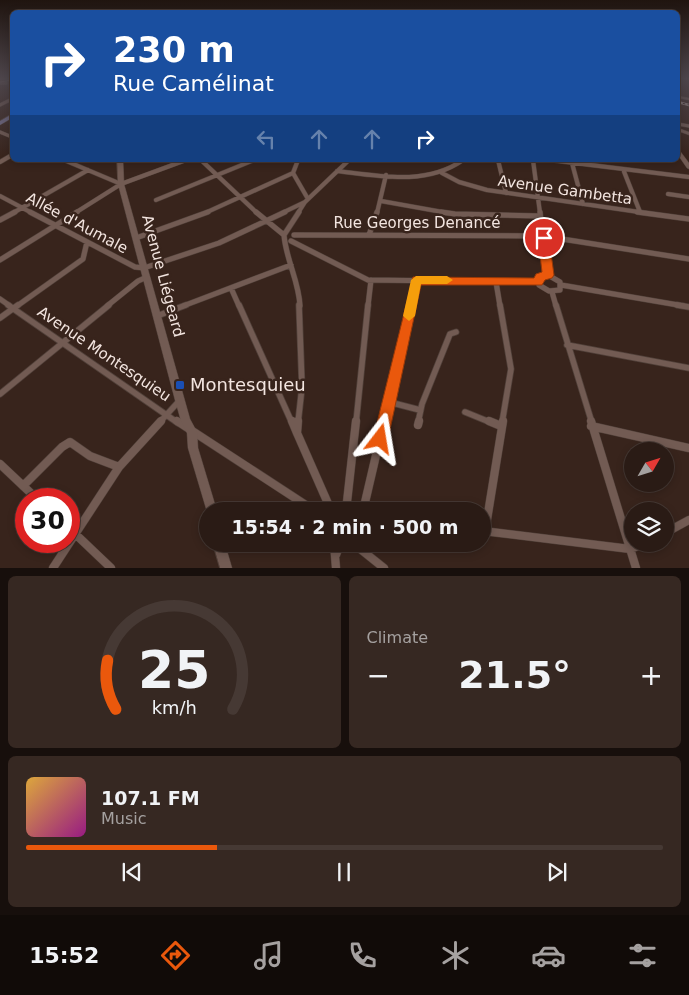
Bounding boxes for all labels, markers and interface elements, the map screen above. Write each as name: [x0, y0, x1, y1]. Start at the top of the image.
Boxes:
icon: right: [30, 30, 95, 95]
text: 230 m: [113, 30, 235, 70]
text: Rue Camélinat: [113, 71, 274, 96]
icon: left: [252, 125, 280, 153]
icon: ahead: [305, 125, 333, 153]
icon: ahead: [358, 125, 386, 153]
icon: right: [411, 125, 439, 153]
street label: Avenue Gambetta: [497, 172, 633, 208]
street label: Allée d'Aumale: [23, 189, 131, 257]
street label: Avenue Liégeard: [138, 213, 188, 339]
street label: Rue Georges Denancé: [334, 214, 500, 232]
pin: [523, 217, 565, 259]
icon: arrive: [530, 224, 558, 252]
street label: Avenue Montesquieu: [34, 303, 174, 405]
place label: Montesquieu: [190, 374, 306, 395]
marker: Montesquieu: [174, 379, 186, 391]
position arrow: [353, 412, 405, 464]
north arrow: [624, 442, 674, 492]
map controls: [624, 442, 674, 552]
speed limit sign: 30: [15, 488, 80, 553]
button: layers: [624, 502, 674, 552]
text: 15:54 · 2 min · 500 m: [231, 516, 459, 538]
text: Climate: [367, 628, 428, 647]
text: 25: [138, 640, 210, 700]
text: 21.5°: [458, 653, 571, 697]
text: −: [367, 659, 390, 692]
text: +: [640, 659, 663, 692]
text: km/h: [152, 697, 197, 718]
text: 107.1 FM: [101, 787, 200, 809]
text: Music: [101, 809, 147, 828]
icon: previous: [118, 858, 146, 886]
icon: pause: [330, 858, 358, 886]
icon: next: [543, 858, 571, 886]
icon: directions: [158, 938, 193, 973]
icon: music: [251, 938, 286, 973]
icon: phone: [345, 938, 380, 973]
icon: climate: [438, 938, 473, 973]
icon: car: [531, 938, 566, 973]
icon: filters: [625, 938, 660, 973]
text: 15:52: [29, 943, 99, 968]

